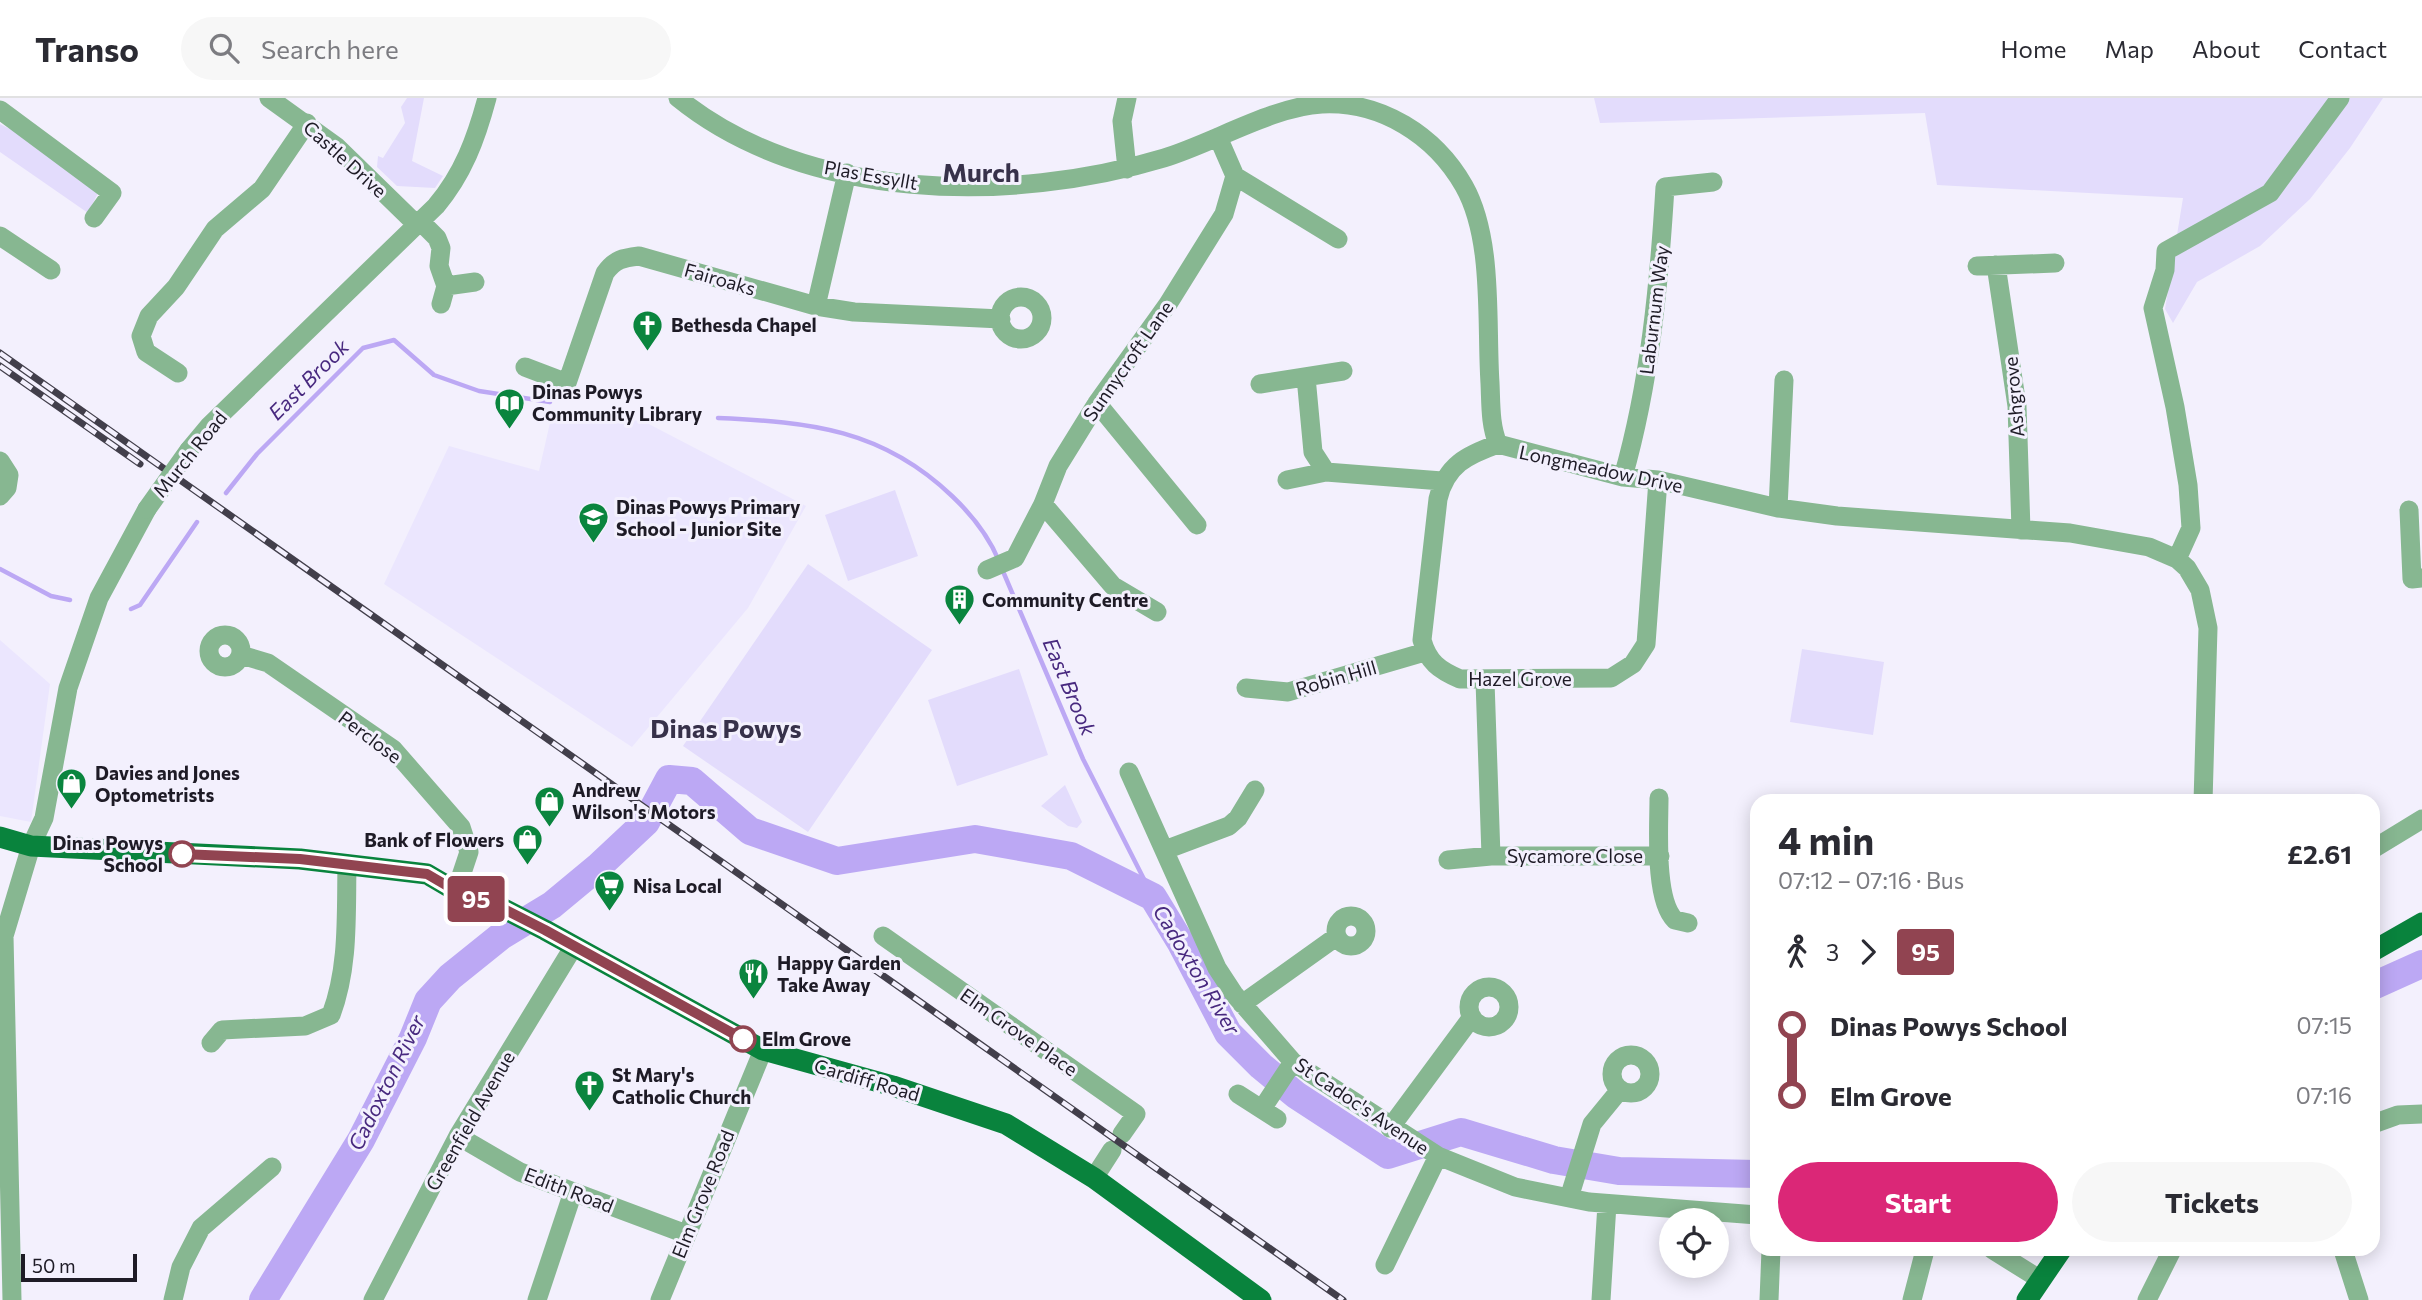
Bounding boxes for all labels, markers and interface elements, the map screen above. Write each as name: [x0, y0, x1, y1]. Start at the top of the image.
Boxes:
search box: [181, 17, 671, 80]
text: Transo: [35, 28, 139, 69]
icon: search: [205, 29, 243, 67]
text: Search here: [261, 33, 399, 64]
text: Home: [2001, 34, 2067, 63]
text: Map: [2105, 34, 2154, 63]
text: About: [2192, 34, 2260, 63]
text: Contact: [2298, 34, 2387, 63]
street label: Castle Drive: [299, 115, 392, 202]
street label: Plas Essyllt: [823, 155, 920, 194]
district label: Murch: [942, 156, 1020, 187]
street label: Laburnum Way: [1634, 244, 1673, 376]
street label: Fairoaks: [682, 257, 758, 300]
street label: Sunnycroft Lane: [1078, 296, 1178, 425]
church icon: Bethesda Chapel: [631, 308, 665, 352]
place label: Bethesda Chapel: [671, 313, 817, 336]
water label: East Brook: [262, 333, 354, 424]
street label: Ashgrove: [1999, 356, 2028, 438]
place label: Dinas Powys Community Library: [532, 380, 703, 425]
library icon: Dinas Powys Community Library: [492, 386, 526, 430]
street label: Murch Road: [148, 406, 231, 501]
street label: Longmeadow Drive: [1517, 440, 1685, 497]
place label: Dinas Powys Primary School - Junior Site: [616, 495, 801, 540]
school or university icon: Dinas Powys Primary School - Junior Site: [576, 501, 610, 545]
building icon: Community Centre: [942, 583, 976, 627]
place label: Community Centre: [982, 588, 1148, 611]
water label: East Brook: [1039, 634, 1102, 740]
street label: Robin Hill: [1293, 655, 1379, 700]
street label: Hazel Grove: [1468, 667, 1572, 690]
street label: Perclose: [334, 705, 406, 768]
district label: Dinas Powys: [650, 712, 802, 743]
place label: Davies and Jones Optometrists: [95, 761, 240, 806]
shop icon: Davies and Jones Optometrists: [55, 767, 89, 811]
place label: Andrew Wilson's Motors: [572, 778, 716, 823]
shop icon: Andrew Wilson's Motors: [532, 784, 566, 828]
text: 4 min: [1778, 816, 1874, 863]
shop icon: Bank of Flowers: [510, 823, 544, 867]
place label: Bank of Flowers: [364, 828, 504, 851]
place label: Dinas Powys School: [52, 831, 163, 876]
text: £2.61: [2287, 838, 2352, 869]
marker: Dinas Powys School: [169, 841, 195, 867]
street label: Sycamore Close: [1507, 844, 1643, 867]
text: 07:12 – 07:16 · Bus: [1778, 866, 1964, 894]
supermarket icon: Nisa Local: [593, 869, 627, 913]
place label: Nisa Local: [633, 874, 722, 897]
line badge: 95: [444, 876, 508, 922]
text: 95: [462, 884, 490, 913]
water label: Cadoxton River: [1149, 900, 1246, 1039]
icon: walk: [1778, 933, 1816, 971]
icon: forward: [1849, 933, 1887, 971]
text: 95: [1911, 937, 1940, 966]
text: 3: [1826, 938, 1839, 966]
place label: Happy Garden Take Away: [777, 951, 901, 996]
restaurant icon: Happy Garden Take Away: [737, 957, 771, 1001]
street label: Elm Grove Place: [956, 983, 1082, 1081]
water label: Cadoxton River: [342, 1010, 429, 1154]
text: Dinas Powys School: [1830, 1010, 2068, 1041]
text: 07:15: [2296, 1011, 2352, 1039]
marker: Elm Grove: [730, 1026, 756, 1052]
place label: Elm Grove: [762, 1027, 851, 1050]
street label: Greenfield Avenue: [420, 1047, 519, 1195]
street label: St Cadoc's Avenue: [1291, 1052, 1434, 1159]
street label: Cardiff Road: [812, 1053, 923, 1106]
place label: St Mary's Catholic Church: [612, 1063, 751, 1108]
church icon: St Mary's Catholic Church: [572, 1069, 606, 1113]
text: Elm Grove: [1830, 1080, 1952, 1111]
text: 07:16: [2296, 1081, 2352, 1109]
street label: Elm Grove Road: [666, 1126, 739, 1261]
street label: Edith Road: [521, 1162, 617, 1217]
button: Start: [1778, 1162, 2058, 1242]
button: Tickets: [2072, 1162, 2352, 1242]
map controls: [1659, 1208, 1729, 1278]
button: locate: [1659, 1208, 1729, 1278]
scale bar: [21, 1251, 136, 1283]
text: 50 m: [32, 1254, 76, 1277]

